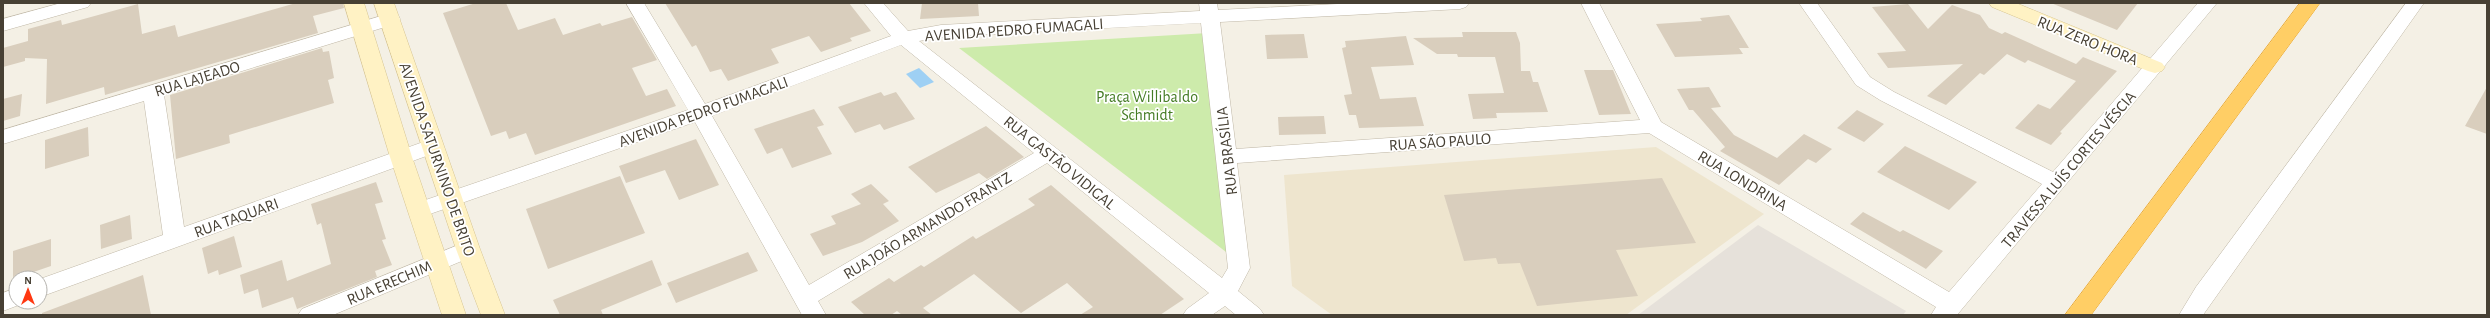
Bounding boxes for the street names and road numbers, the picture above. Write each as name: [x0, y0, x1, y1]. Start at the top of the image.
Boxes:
street label: RUA ZERO HORA: [2035, 13, 2140, 68]
street label: AVENIDA PEDRO FUMAGALI: [924, 16, 1104, 44]
street label: RUA LAJEADO: [153, 58, 242, 100]
street label: AVENIDA SATURNINO DE BRITO: [396, 60, 478, 258]
street label: AVENIDA PEDRO FUMAGALI: [616, 74, 790, 150]
street label: TRAVESSA LUÍS CORTES VÉSCIA: [1997, 87, 2139, 251]
street label: RUA BRASÍLIA: [1212, 106, 1240, 196]
street label: RUA GASTÃO VIDIGAL: [1001, 111, 1120, 213]
street label: RUA SÃO PAULO: [1388, 128, 1492, 154]
street label: RUA LONDRINA: [1695, 148, 1790, 214]
street label: RUA JOÃO ARMANDO FRANTZ: [840, 168, 1014, 282]
street label: RUA TAQUARI: [192, 195, 281, 242]
street label: RUA ERECHIM: [345, 258, 434, 308]

